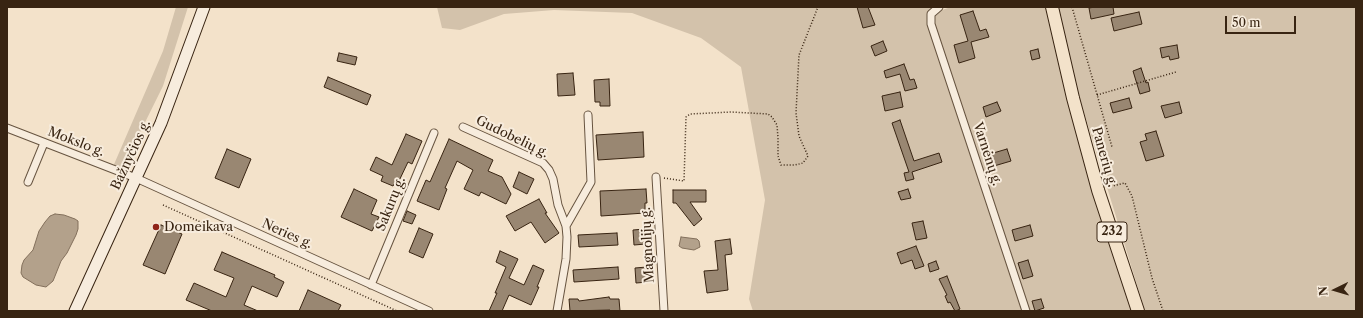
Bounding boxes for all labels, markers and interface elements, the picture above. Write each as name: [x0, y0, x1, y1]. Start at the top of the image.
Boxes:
scale bar: [1227, 8, 1298, 34]
text: 50 m: [1232, 15, 1261, 30]
street label: Gudobelių g.: [473, 113, 551, 161]
street label: Bažnyčios g.: [108, 117, 154, 193]
street label: Varnėnų g.: [969, 120, 1005, 188]
street label: Mokslo g.: [45, 124, 107, 160]
street label: Panerių g.: [1088, 125, 1120, 189]
street label: Sakurų g.: [373, 175, 409, 233]
street label: Magnolijų g.: [638, 207, 658, 283]
street label: Neries g.: [259, 216, 315, 252]
place label: Domeikava: [164, 219, 233, 235]
marker: Domeikava: [151, 222, 161, 232]
road number: 232: [1097, 222, 1127, 242]
north arrow: [1315, 270, 1355, 310]
text: N: [1316, 286, 1330, 296]

